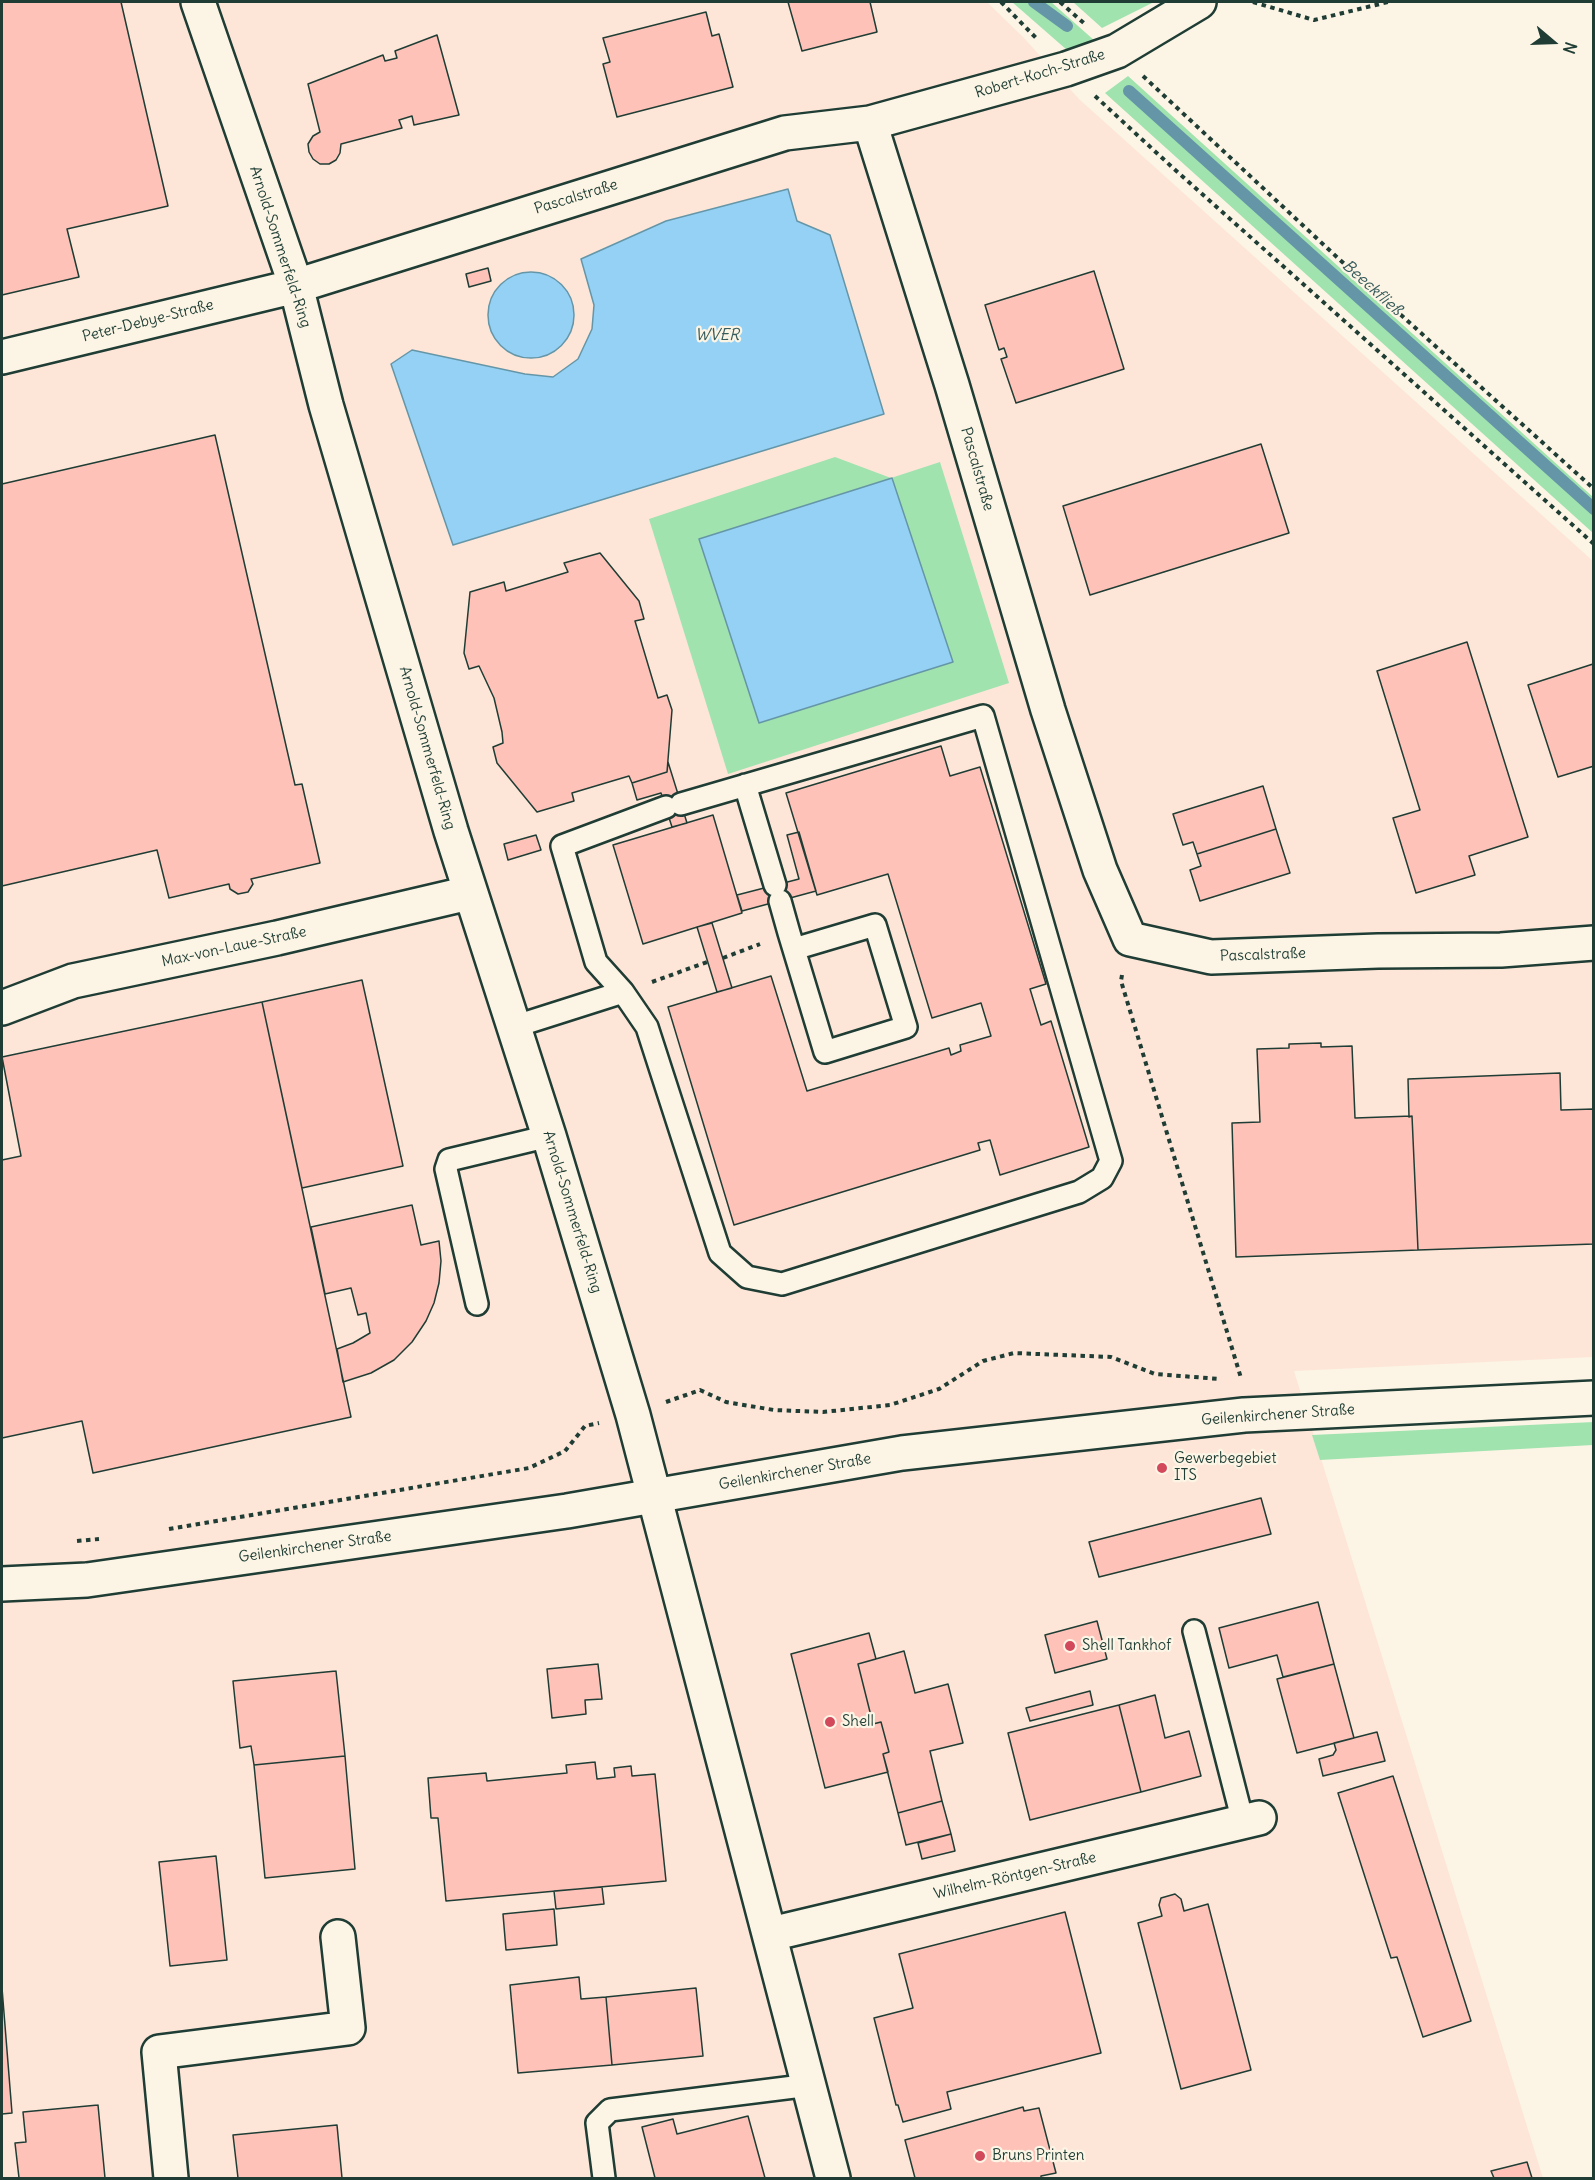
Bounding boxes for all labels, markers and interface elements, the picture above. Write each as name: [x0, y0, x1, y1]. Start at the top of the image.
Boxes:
north arrow: [1523, 12, 1583, 72]
text: N: [1559, 39, 1581, 56]
street label: Robert-Koch-Straße: [973, 46, 1107, 102]
street label: Arnold-Sommerfeld-Ring: [245, 164, 315, 330]
street label: Pascalstraße: [532, 176, 620, 218]
water label: Beeckfließ: [1338, 256, 1406, 320]
street label: Peter-Debye-Straße: [80, 296, 216, 346]
water label: WVER: [695, 325, 739, 345]
street label: Pascalstraße: [956, 425, 998, 513]
street label: Arnold-Sommerfeld-Ring: [395, 664, 459, 832]
street label: Max-von-Laue-Straße: [160, 923, 308, 971]
street label: Pascalstraße: [1220, 945, 1306, 965]
street label: Arnold-Sommerfeld-Ring: [539, 1129, 605, 1295]
street label: Geilenkirchener Straße: [1200, 1401, 1356, 1429]
street label: Geilenkirchener Straße: [718, 1450, 872, 1494]
place label: Gewerbegebiet ITS: [1174, 1450, 1277, 1485]
marker: Gewerbegebiet ITS: [1155, 1461, 1169, 1475]
street label: Geilenkirchener Straße: [237, 1527, 393, 1567]
place label: Shell Tankhof: [1082, 1637, 1171, 1655]
marker: Shell Tankhof: [1063, 1639, 1077, 1653]
place label: Shell: [842, 1713, 874, 1731]
marker: Shell: [823, 1715, 837, 1729]
street label: Wilhelm-Röntgen-Straße: [932, 1849, 1098, 1903]
place label: Bruns Printen: [992, 2147, 1084, 2165]
marker: Bruns Printen: [973, 2149, 987, 2163]

